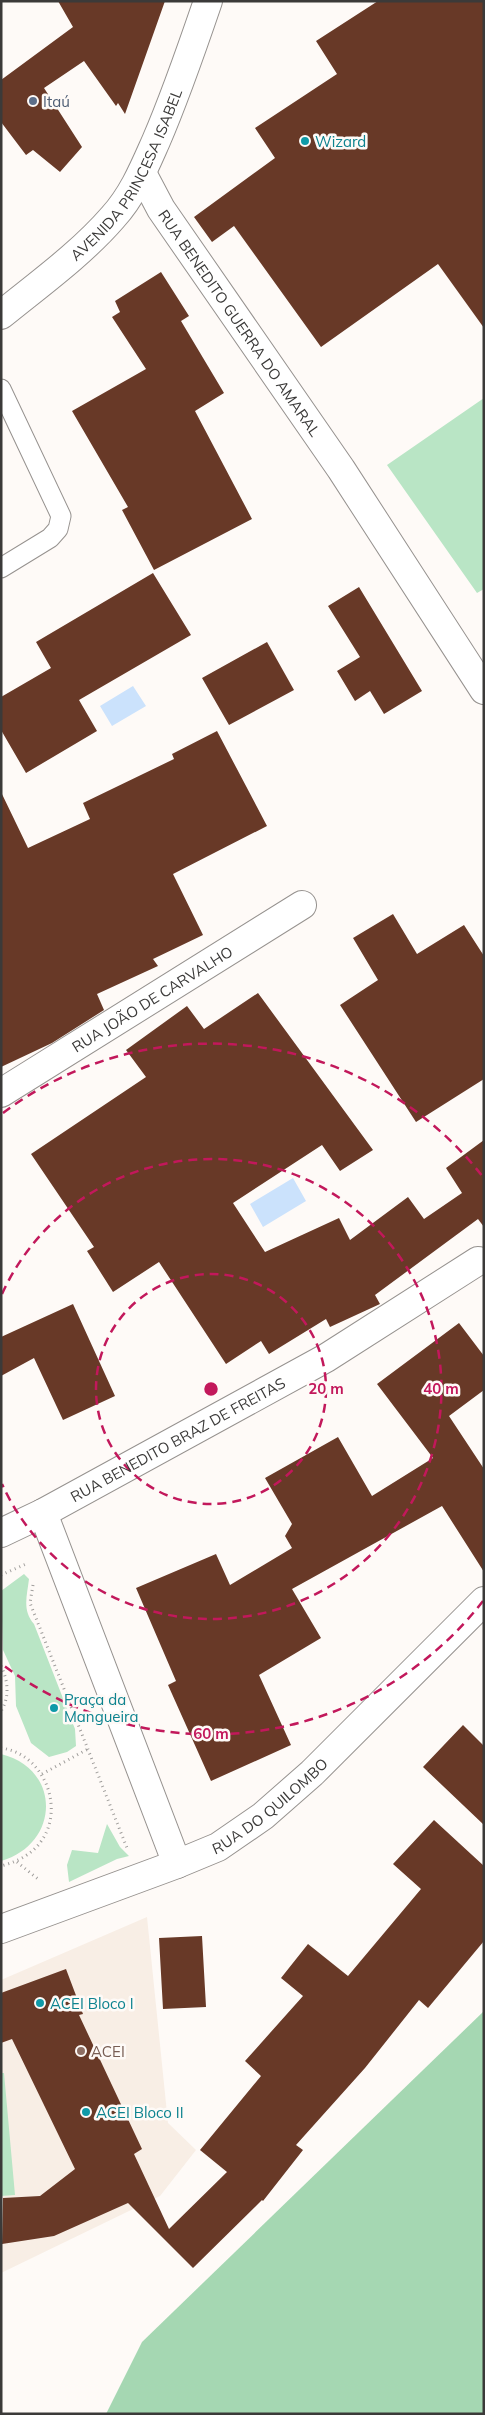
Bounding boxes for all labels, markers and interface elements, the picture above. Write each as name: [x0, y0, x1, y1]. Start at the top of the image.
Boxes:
street label: AVENIDA PRINCESA ISABEL: [66, 86, 186, 264]
place label: Itaú: [43, 92, 70, 111]
marker: Itaú: [27, 95, 39, 107]
place label: Wizard: [315, 132, 366, 151]
marker: Wizard: [299, 135, 311, 147]
street label: RUA BENEDITO GUERRA DO AMARAL: [155, 206, 325, 440]
street label: RUA JOÃO DE CARVALHO: [68, 941, 236, 1056]
street label: RUA BENEDITO BRAZ DE FREITAS: [67, 1373, 288, 1506]
text: 20 m: [308, 1379, 344, 1398]
text: 40 m: [423, 1379, 459, 1398]
centre of rings: [202, 1380, 220, 1398]
place label: Praça da Mangueira: [64, 1690, 138, 1726]
marker: Praça da Mangueira: [48, 1702, 60, 1714]
text: 60 m: [193, 1724, 229, 1743]
street label: RUA DO QUILOMBO: [209, 1754, 331, 1858]
place label: ACEI Bloco I: [50, 1994, 134, 2013]
marker: ACEI Bloco I: [34, 1997, 46, 2009]
place label: ACEI: [91, 2042, 125, 2061]
marker: ACEI: [75, 2045, 87, 2057]
place label: ACEI Bloco II: [96, 2103, 184, 2122]
marker: ACEI Bloco II: [80, 2106, 92, 2118]

